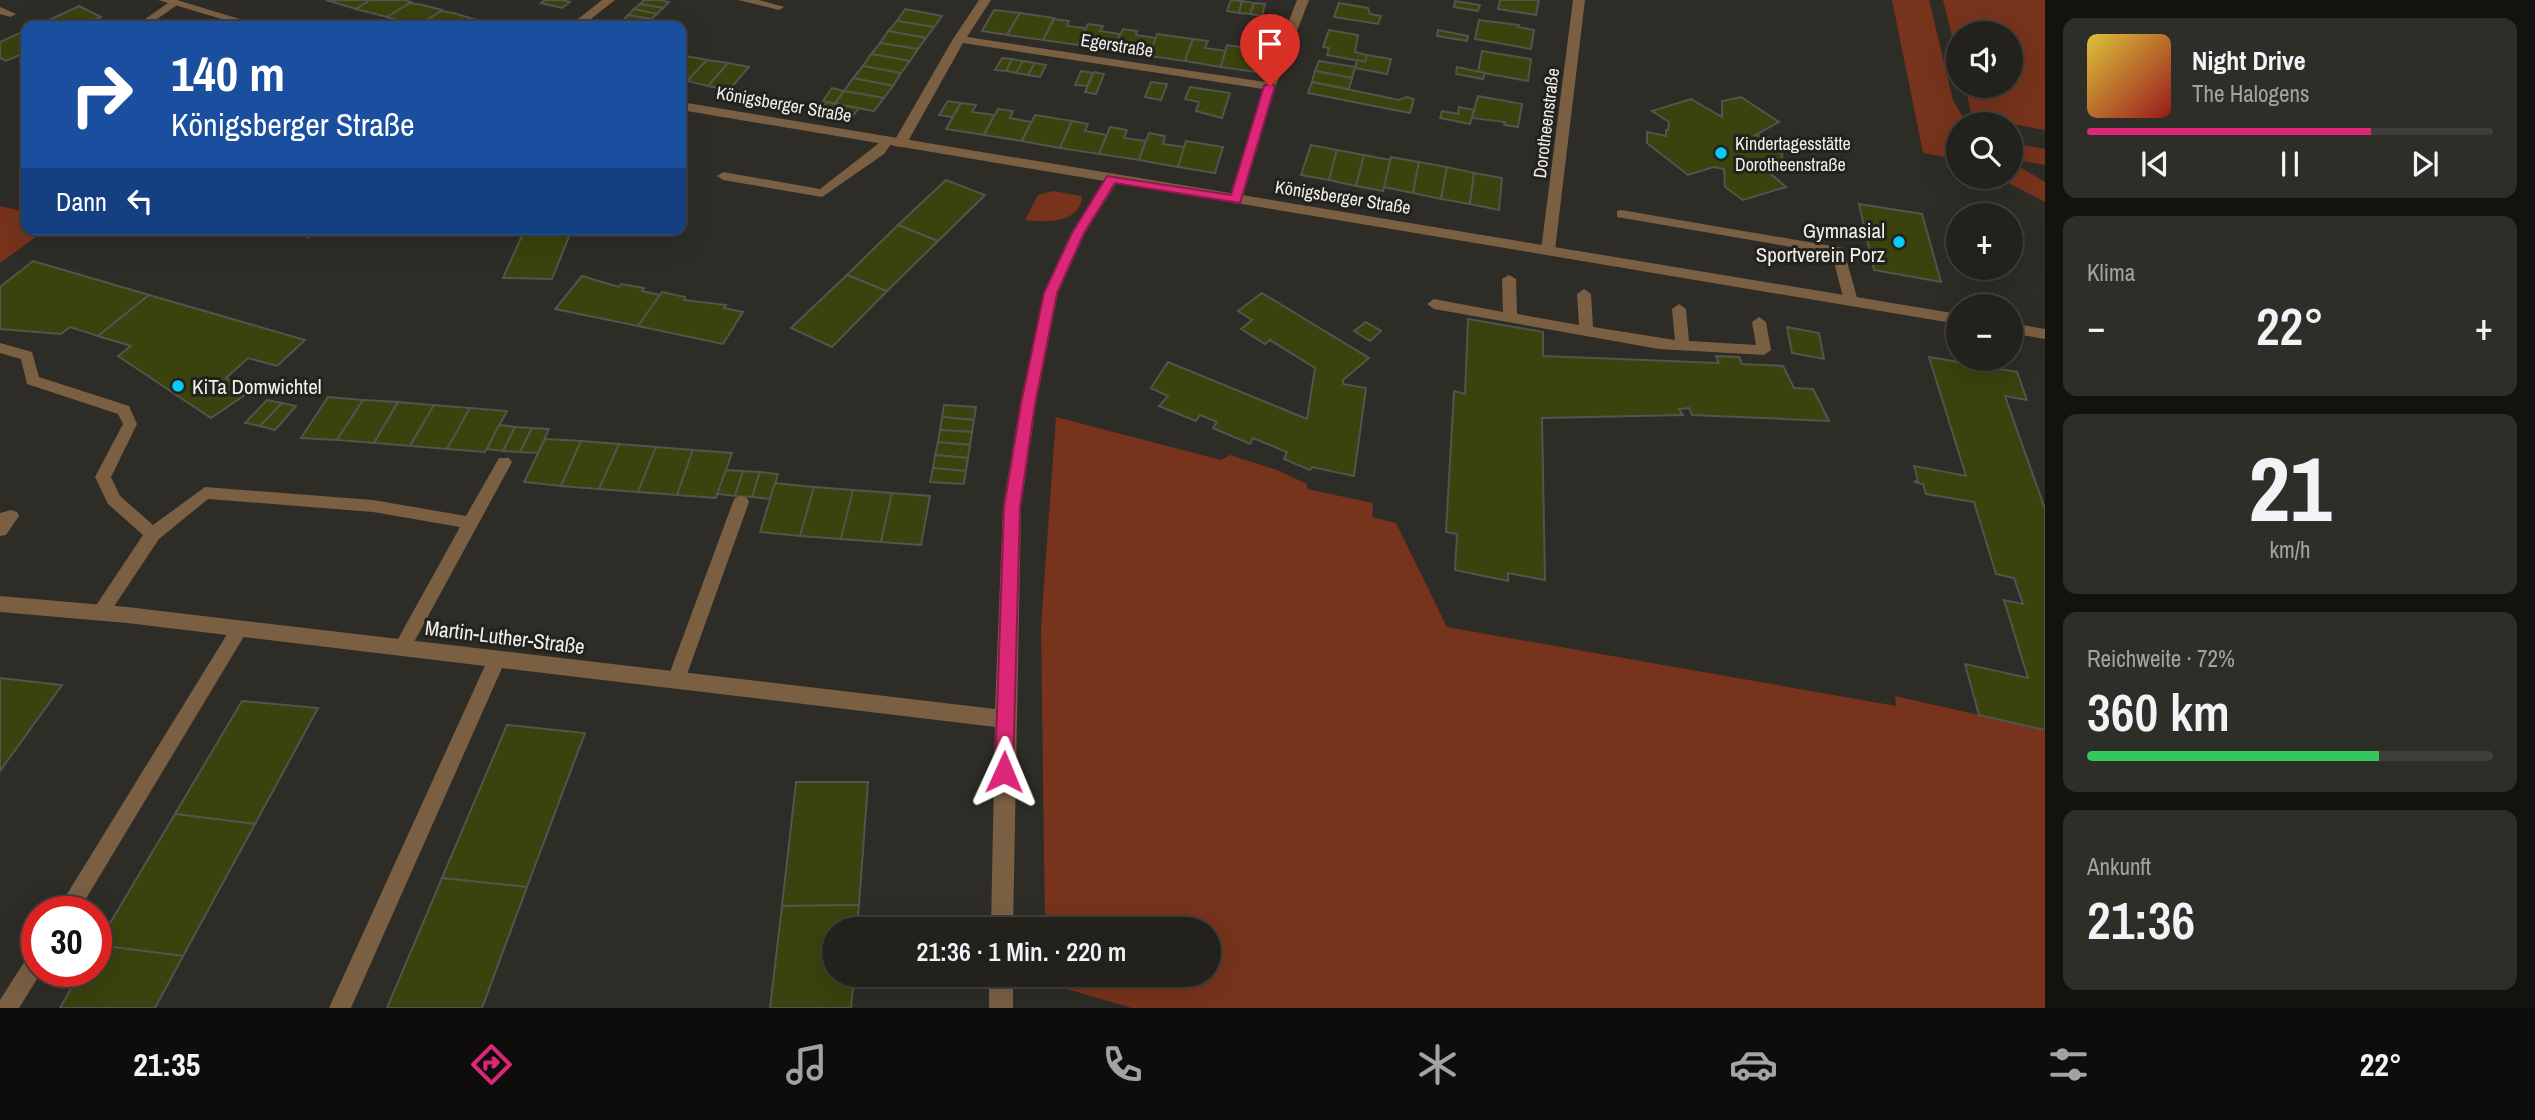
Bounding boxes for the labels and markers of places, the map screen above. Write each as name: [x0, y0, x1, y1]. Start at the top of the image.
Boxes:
pin: [1240, 14, 1300, 86]
place label: Kindertagesstätte Dorotheenstraße: [1735, 131, 1851, 177]
marker: Kindertagesstätte Dorotheenstraße: [1713, 145, 1729, 161]
place label: Gymnasial Sportverein Porz: [1756, 216, 1885, 269]
marker: Gymnasial Sportverein Porz: [1891, 234, 1907, 250]
place label: KiTa Domwichtel: [192, 372, 322, 401]
marker: KiTa Domwichtel: [170, 378, 186, 394]

